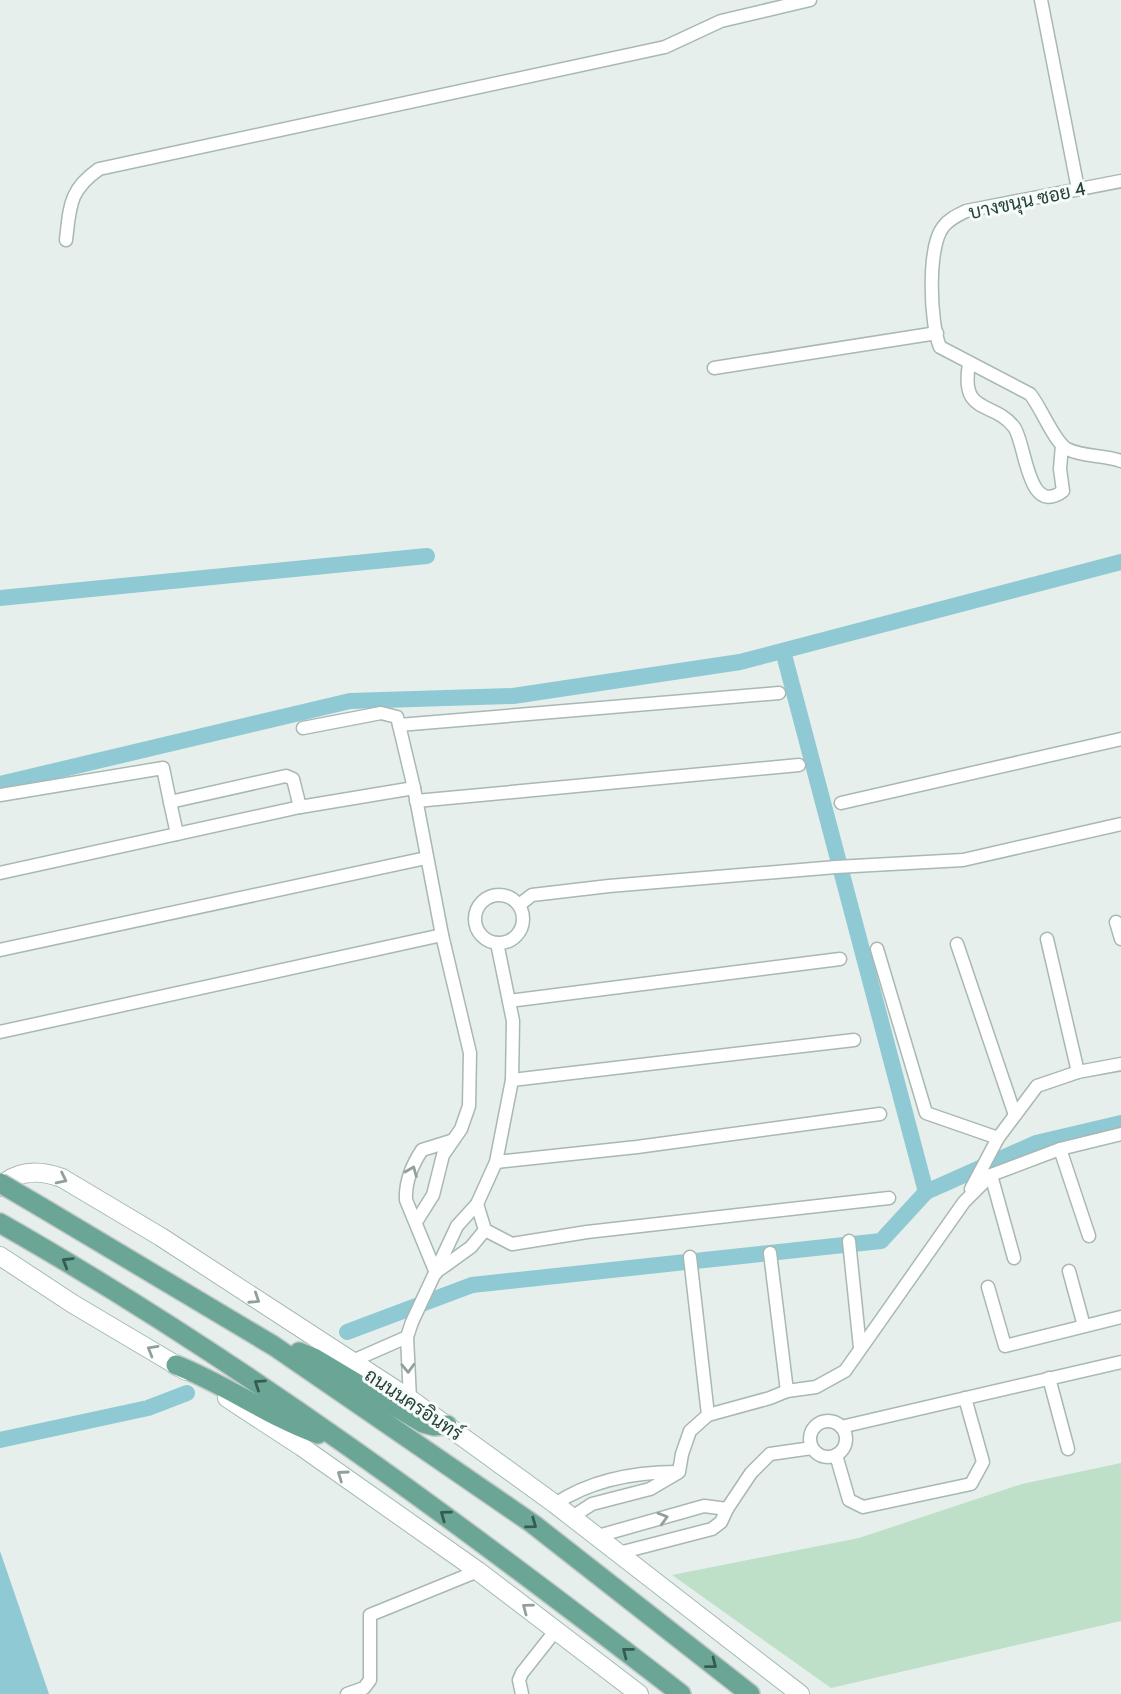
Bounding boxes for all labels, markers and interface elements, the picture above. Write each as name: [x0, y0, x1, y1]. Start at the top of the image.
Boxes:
street label: บางขนุน ซอย 4: [967, 177, 1088, 225]
one-way arrow: [403, 1166, 417, 1178]
one-way arrow: [55, 1171, 67, 1185]
one-way arrow: [62, 1257, 75, 1270]
one-way arrow: [247, 1291, 260, 1303]
one-way arrow: [146, 1346, 159, 1359]
street label: ถนนนครอินทร์: [360, 1362, 468, 1446]
one-way arrow: [401, 1363, 416, 1374]
one-way arrow: [254, 1380, 267, 1392]
one-way arrow: [337, 1471, 350, 1483]
one-way arrow: [440, 1511, 453, 1523]
one-way arrow: [657, 1511, 669, 1526]
one-way arrow: [524, 1516, 537, 1528]
one-way arrow: [522, 1603, 534, 1616]
one-way arrow: [622, 1648, 634, 1661]
one-way arrow: [704, 1655, 716, 1668]

